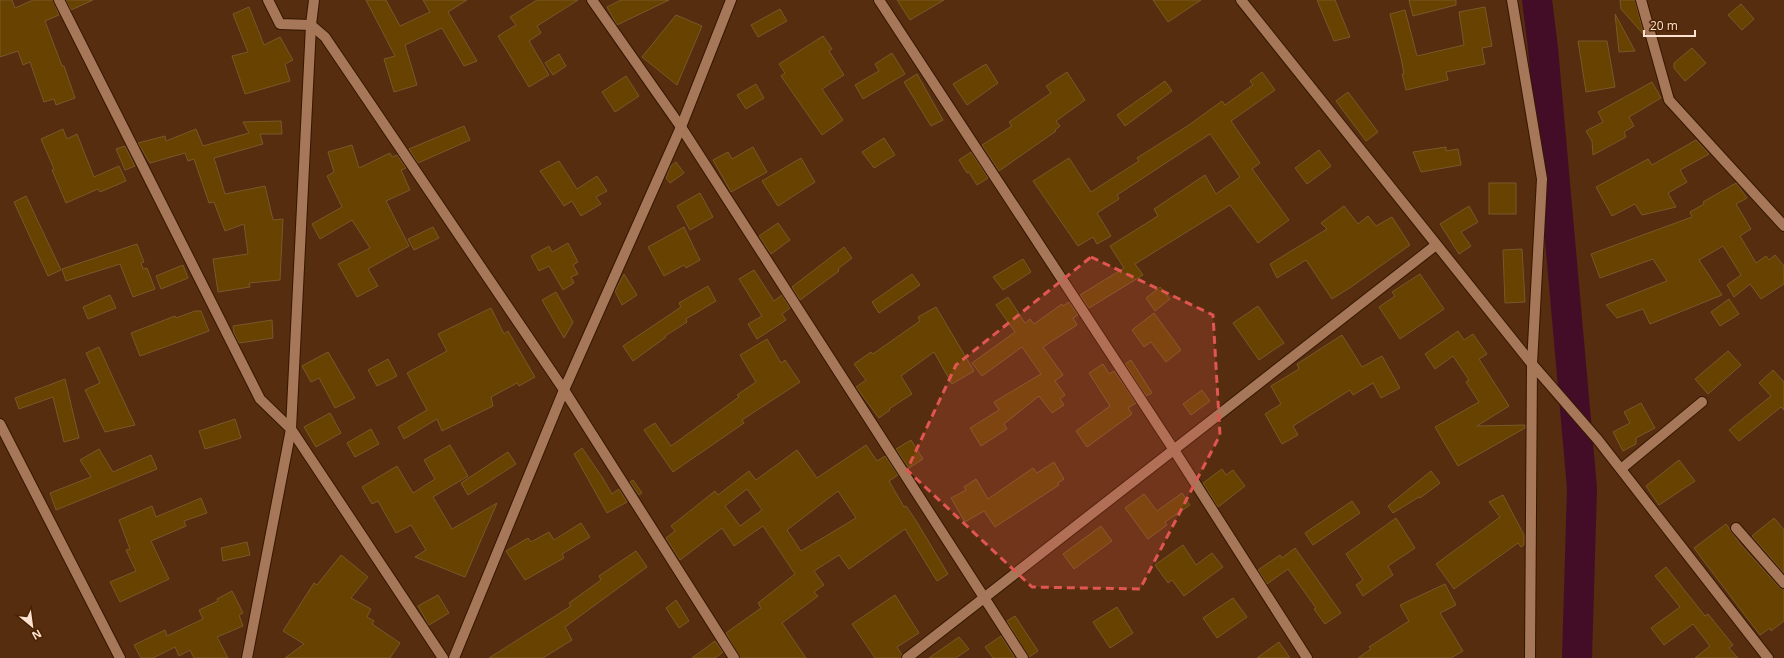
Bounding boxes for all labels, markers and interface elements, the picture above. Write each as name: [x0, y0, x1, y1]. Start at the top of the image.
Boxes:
scale bar: [1644, 12, 1695, 38]
text: 20 m: [1650, 17, 1678, 34]
north arrow: [12, 606, 52, 646]
text: N: [30, 626, 45, 644]

